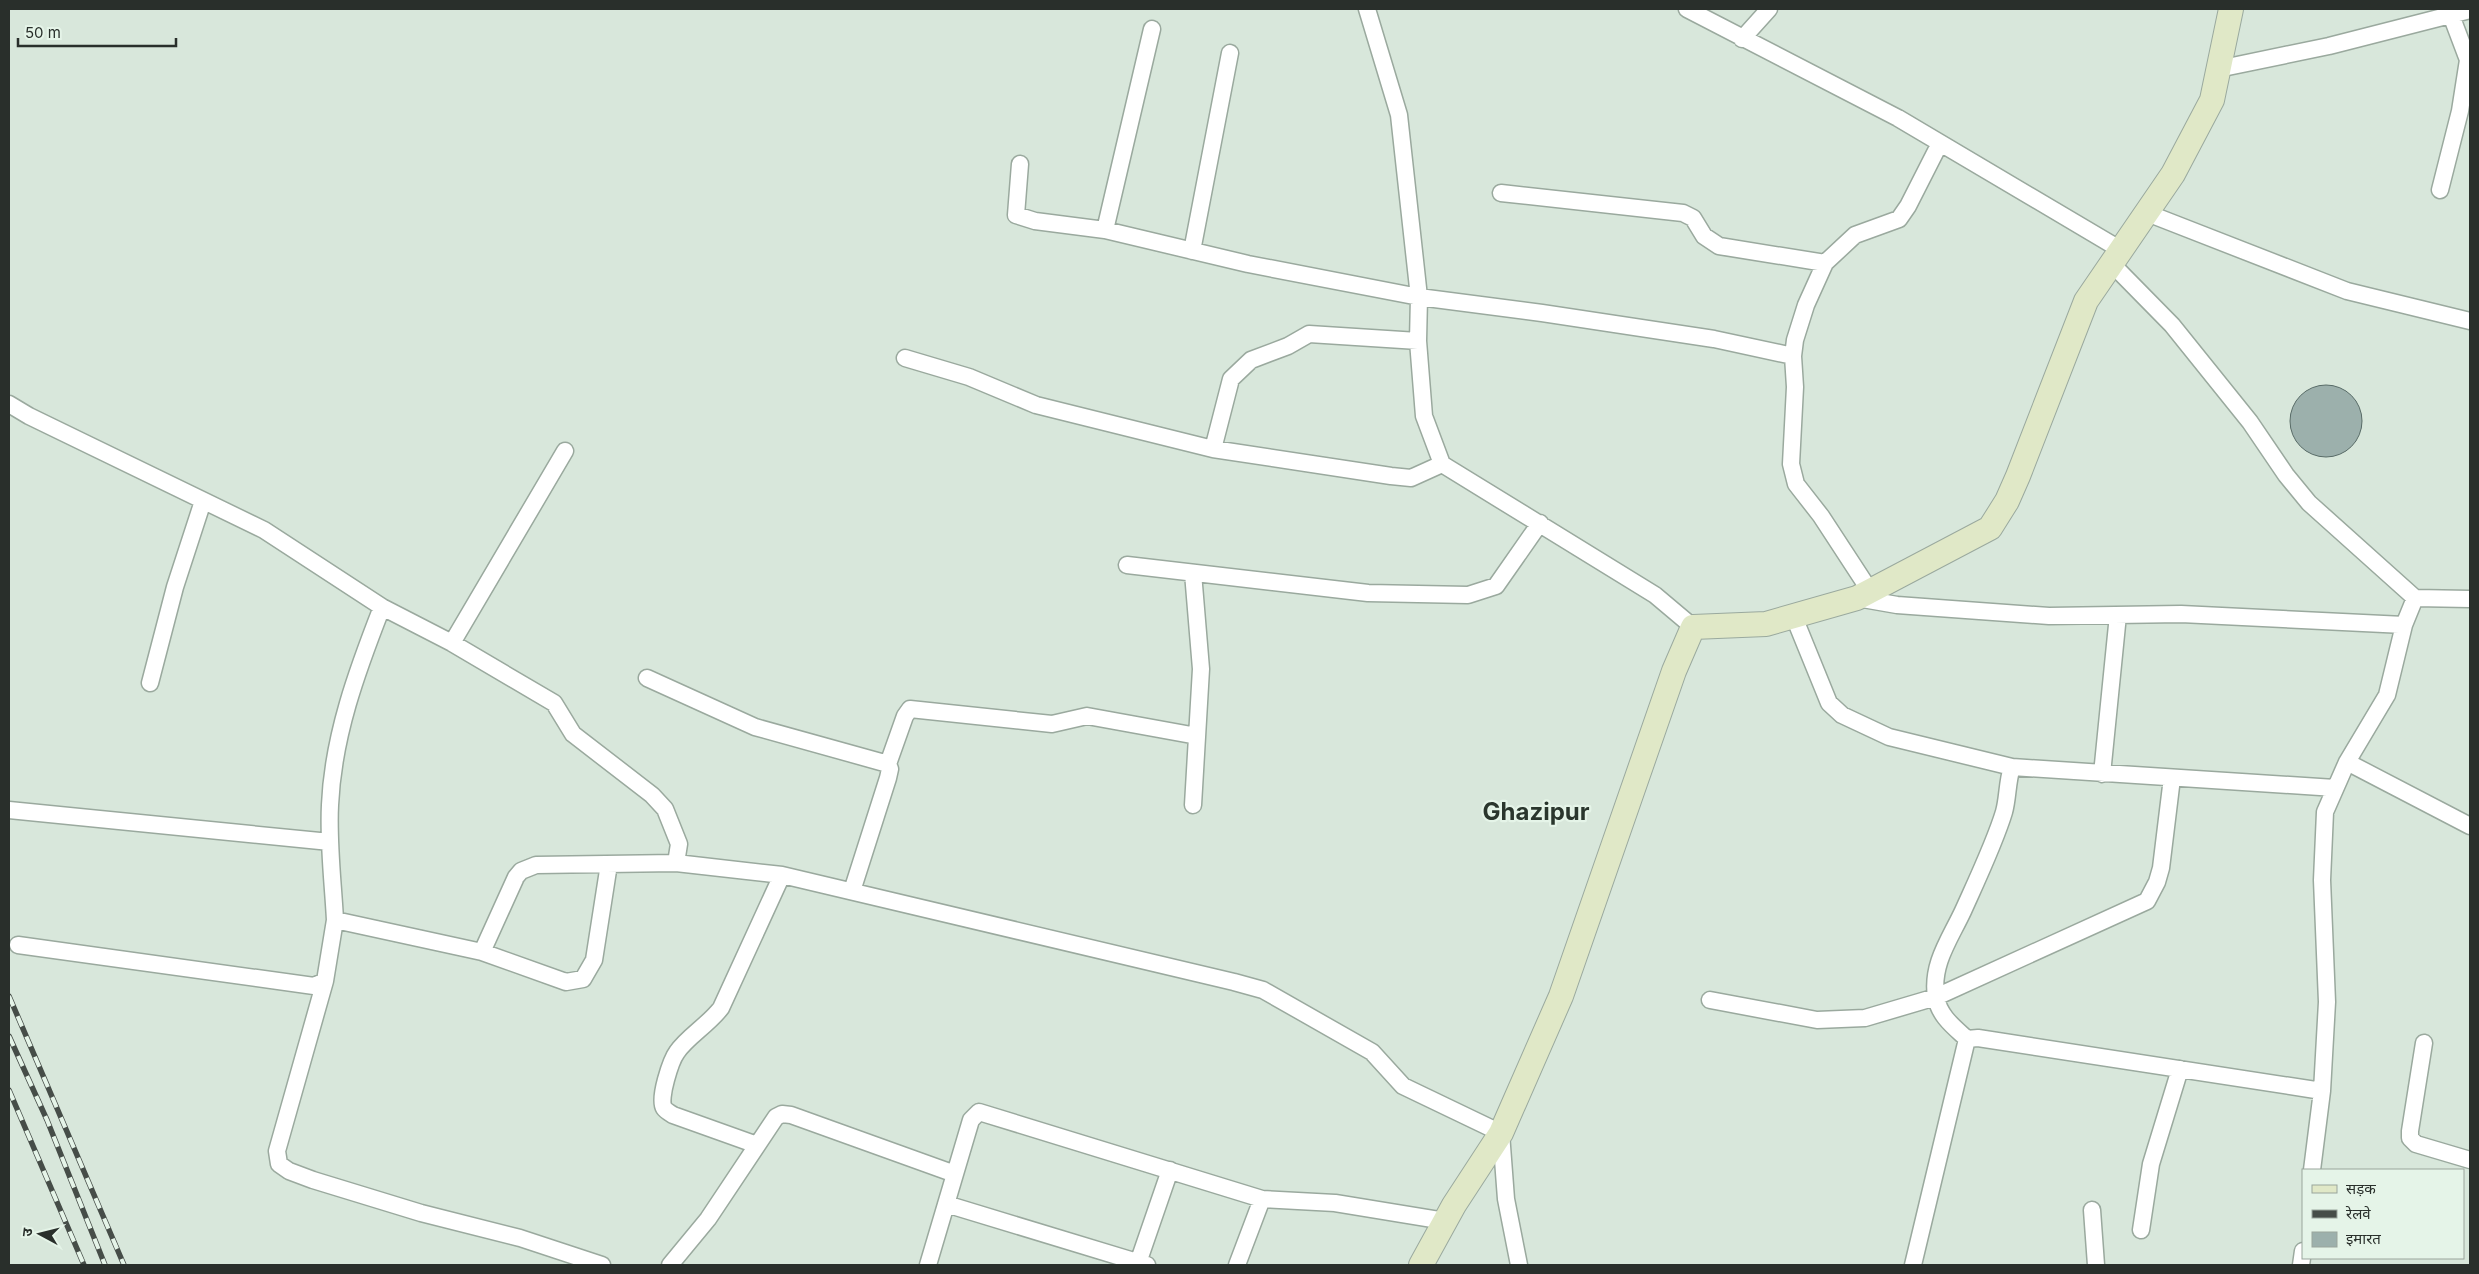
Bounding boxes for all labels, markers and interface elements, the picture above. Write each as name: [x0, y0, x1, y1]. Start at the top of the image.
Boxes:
scale bar: [18, 15, 175, 47]
text: 50 m: [25, 23, 61, 42]
district label: Ghazipur: [1483, 797, 1590, 826]
legend: [2302, 1169, 2464, 1259]
text: सड़क: [2346, 1179, 2376, 1198]
text: रेलवे: [2345, 1204, 2371, 1223]
north arrow: [15, 1209, 65, 1259]
text: उ: [18, 1226, 36, 1237]
text: इमारत: [2346, 1229, 2381, 1248]

